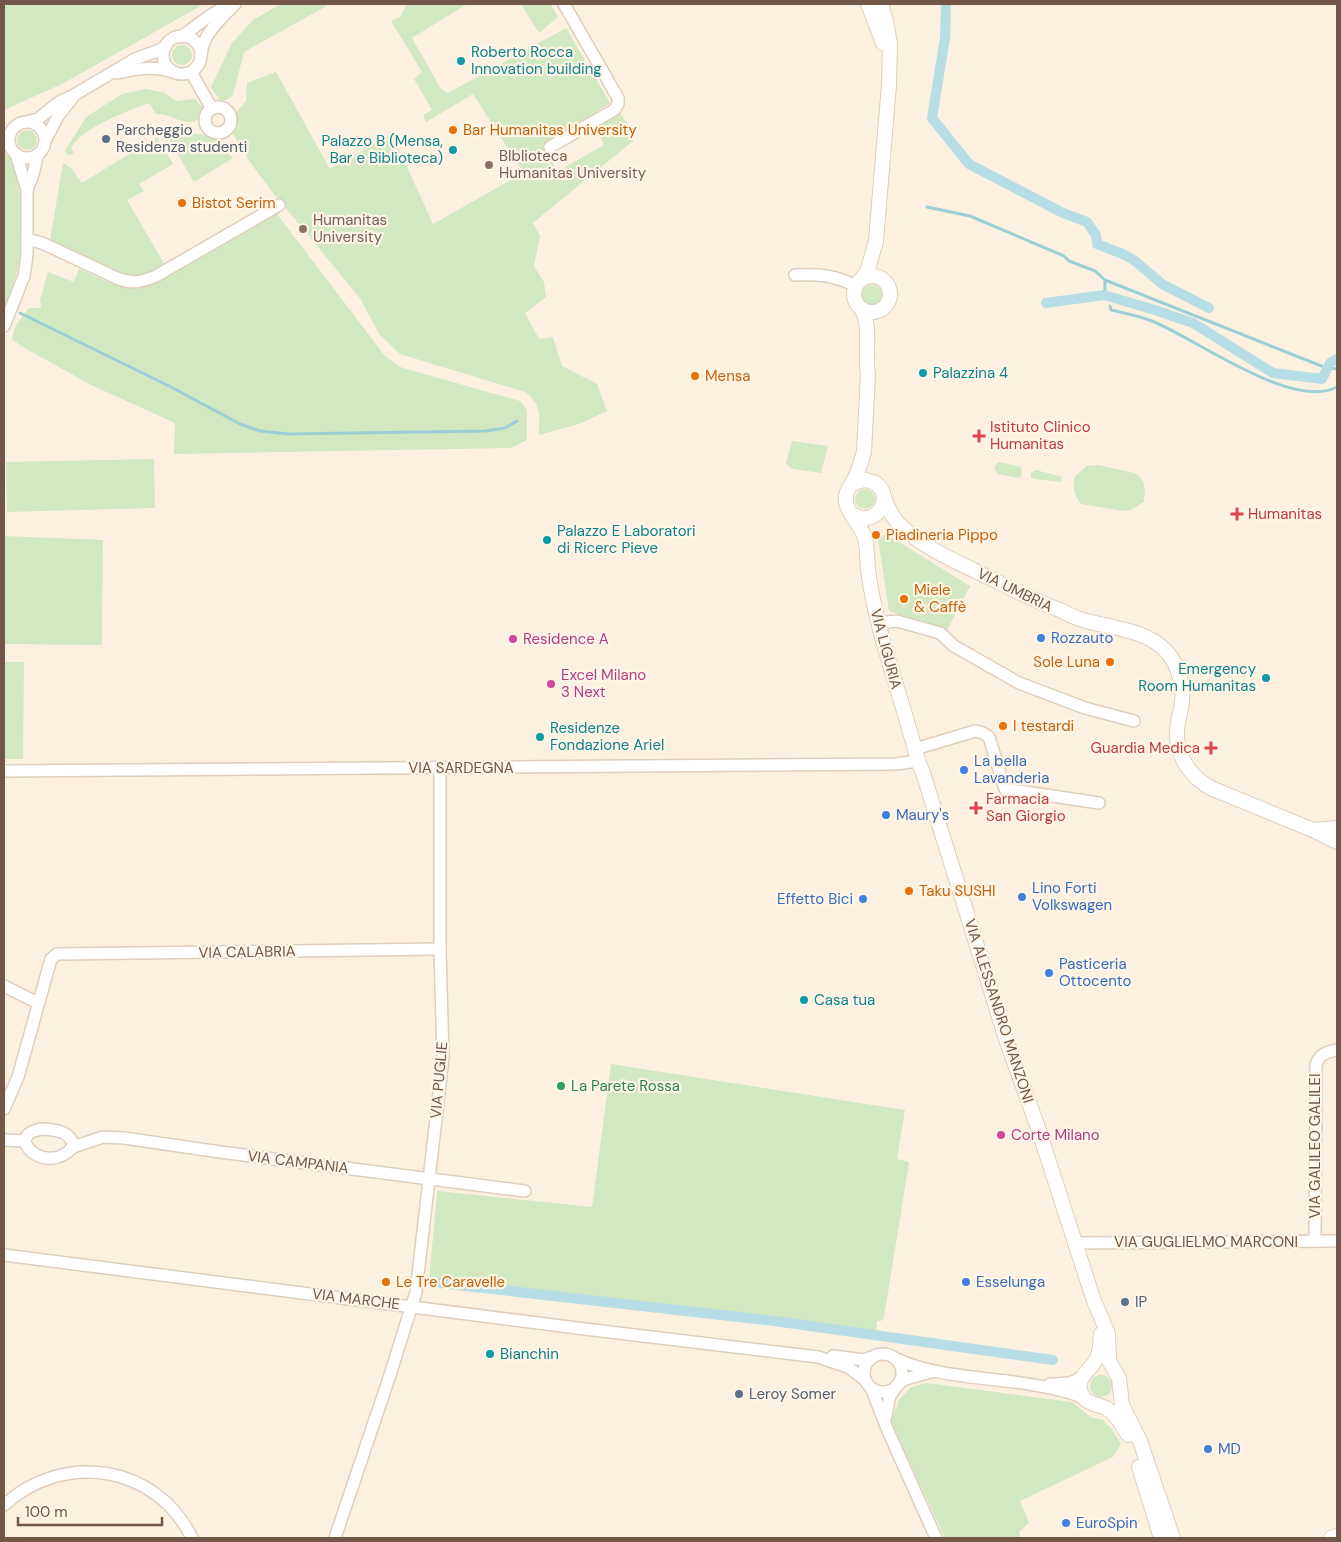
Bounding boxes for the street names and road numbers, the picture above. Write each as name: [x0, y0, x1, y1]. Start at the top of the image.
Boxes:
street label: VIA UMBRIA: [974, 563, 1056, 617]
street label: VIA LIGURIA: [866, 607, 906, 691]
street label: VIA SARDEGNA: [408, 758, 514, 778]
street label: VIA ALESSANDRO MANZONI: [960, 916, 1038, 1106]
street label: VIA CALABRIA: [198, 941, 296, 963]
street label: VIA PUGLIE: [426, 1041, 452, 1119]
street label: VIA GALILEO GALILEI: [1305, 1074, 1325, 1218]
street label: VIA CAMPANIA: [246, 1146, 350, 1178]
street label: VIA GUGLIELMO MARCONI: [1114, 1232, 1298, 1252]
street label: VIA MARCHE: [311, 1284, 401, 1314]

